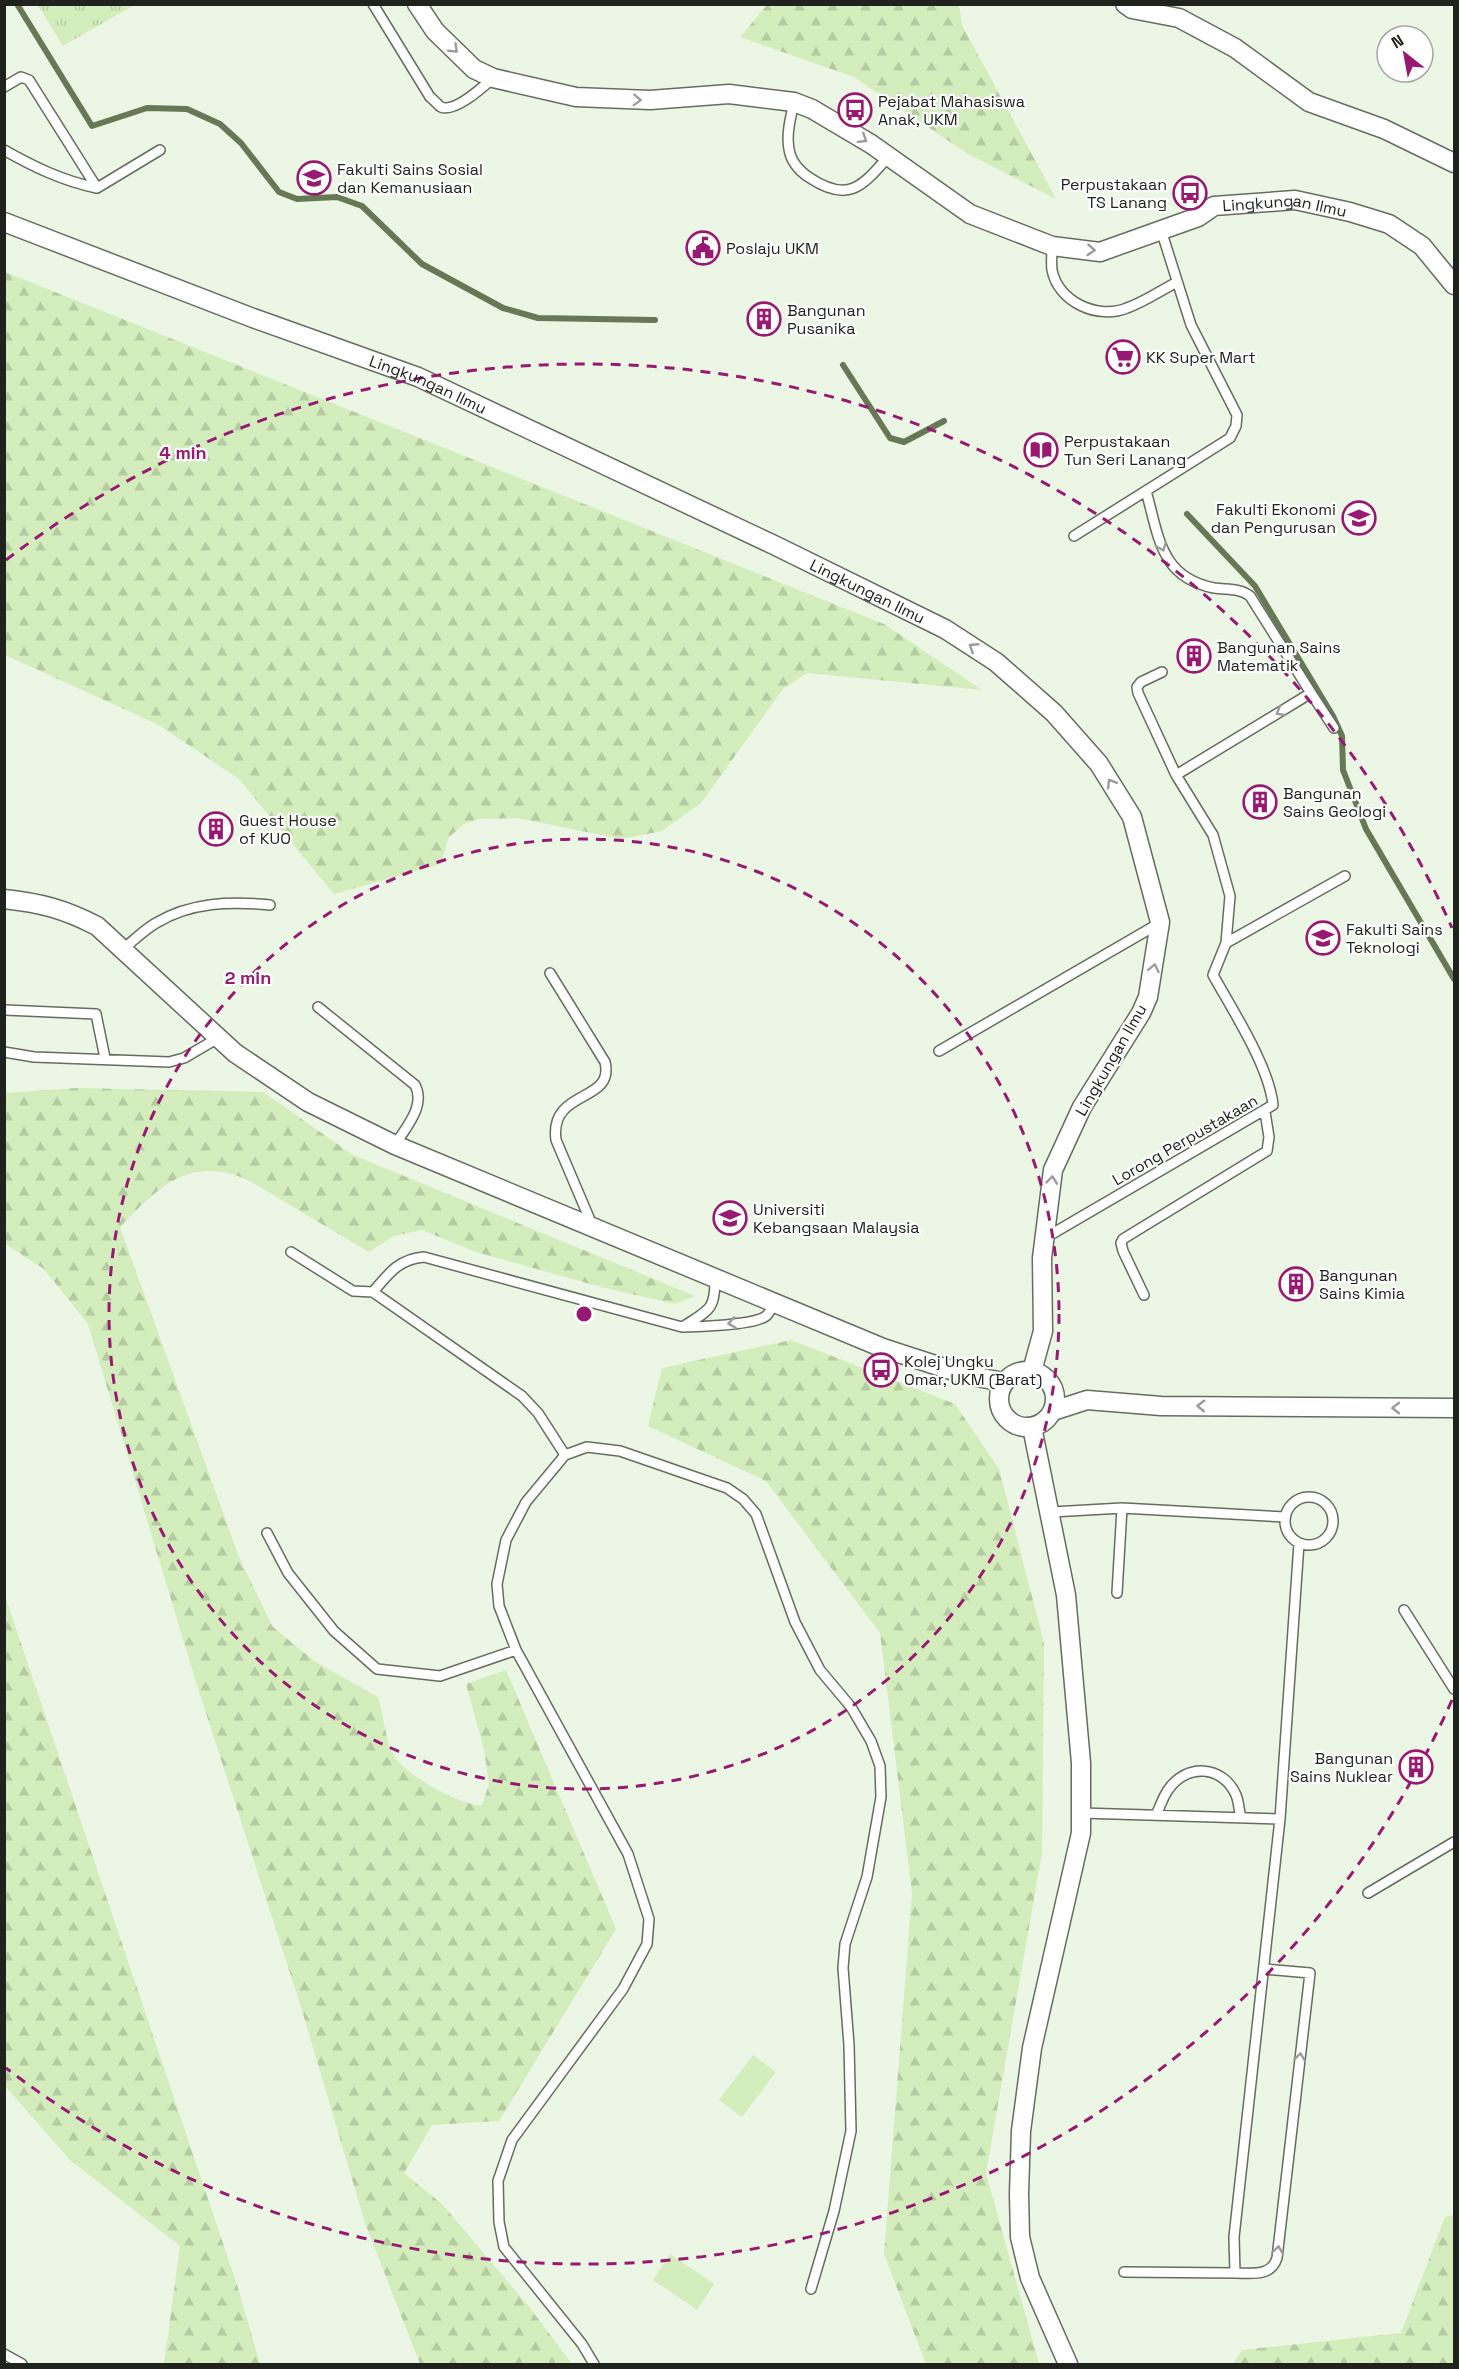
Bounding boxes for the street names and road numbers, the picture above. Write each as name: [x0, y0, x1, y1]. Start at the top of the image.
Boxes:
street label: Lingkungan Ilmu: [1221, 189, 1349, 221]
street label: Lingkungan Ilmu: [367, 350, 490, 418]
street label: Lingkungan Ilmu: [807, 554, 929, 628]
street label: Lingkungan Ilmu: [1071, 1000, 1151, 1120]
street label: Lorong Perpustakaan: [1108, 1090, 1262, 1190]

